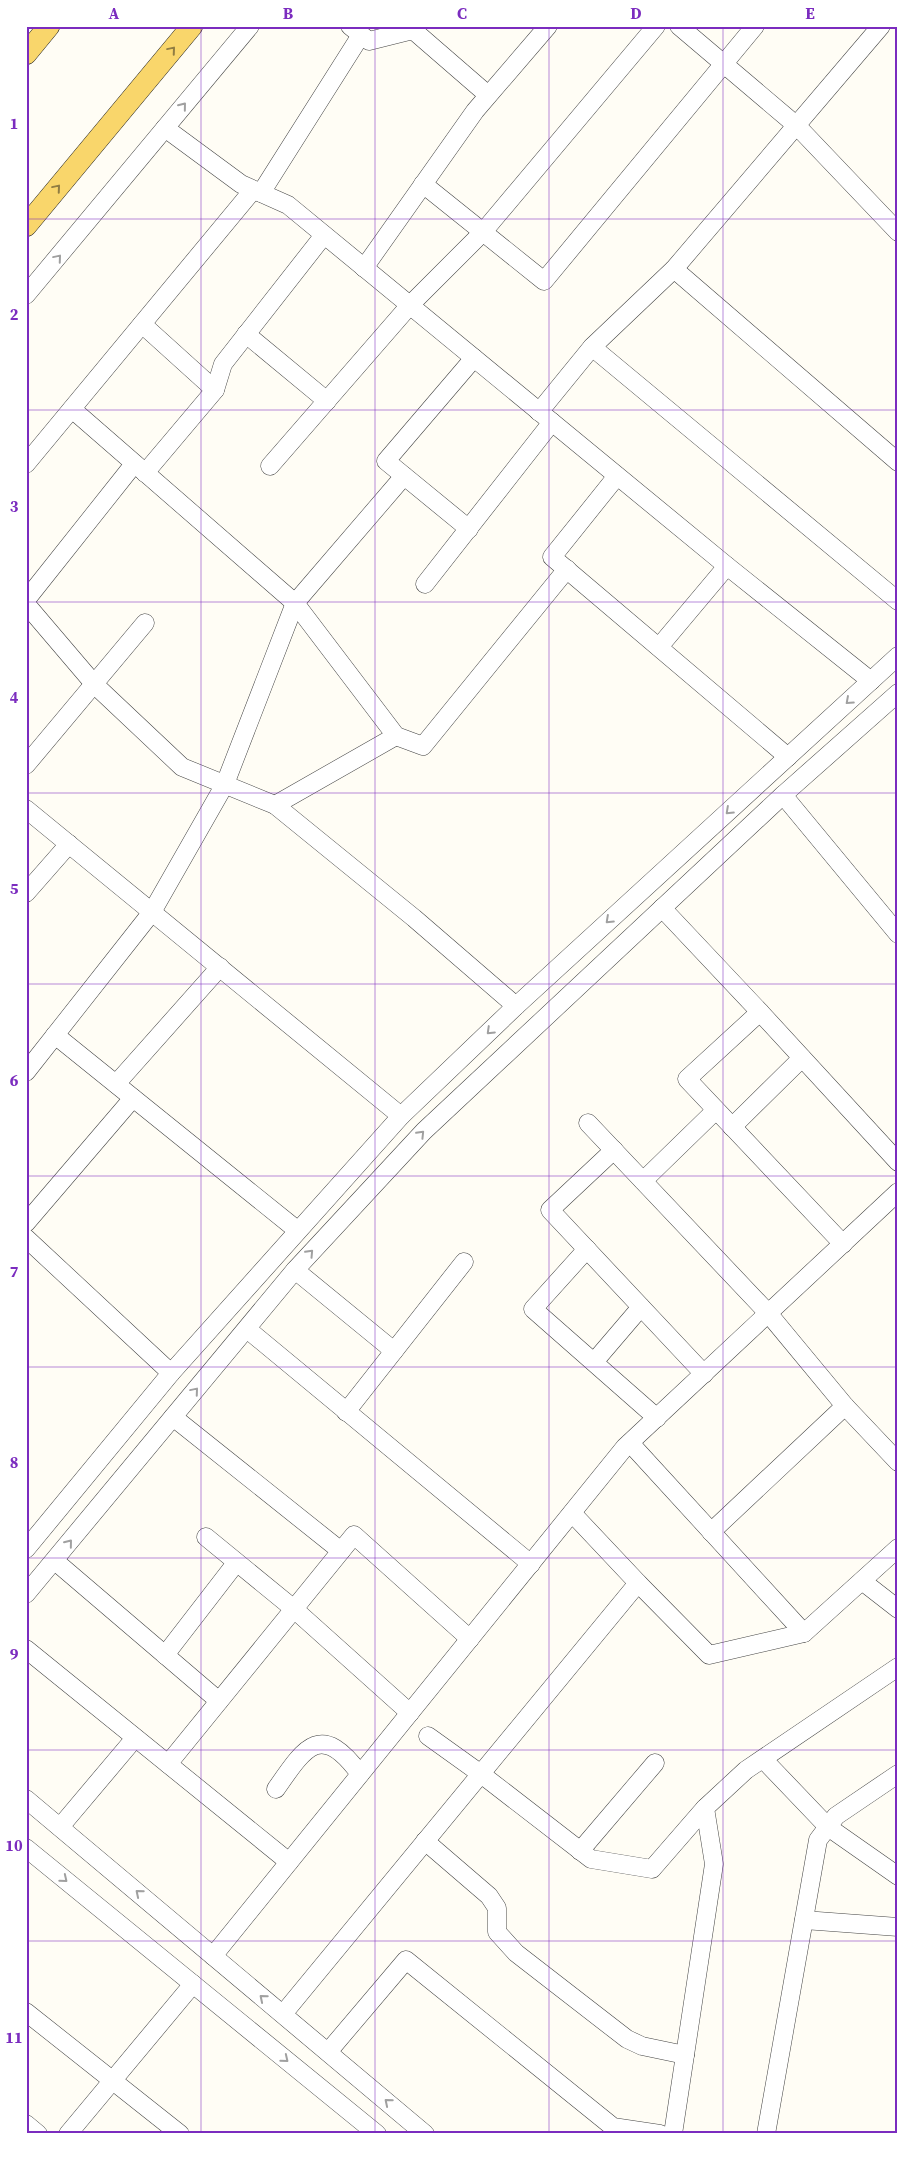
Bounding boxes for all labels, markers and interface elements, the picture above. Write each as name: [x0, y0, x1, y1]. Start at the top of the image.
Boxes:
text: A: [109, 2, 120, 24]
text: B: [283, 2, 294, 24]
text: C: [457, 2, 467, 24]
text: D: [630, 2, 642, 24]
text: E: [805, 2, 815, 24]
one-way arrow: [167, 47, 175, 56]
one-way arrow: [178, 102, 187, 111]
text: 1: [10, 112, 18, 134]
one-way arrow: [52, 185, 61, 194]
one-way arrow: [52, 255, 61, 264]
text: 2: [10, 303, 19, 325]
text: 3: [10, 495, 19, 517]
text: 4: [10, 686, 19, 708]
one-way arrow: [846, 695, 855, 704]
one-way arrow: [726, 805, 735, 814]
text: 5: [10, 877, 19, 899]
one-way arrow: [606, 915, 615, 924]
one-way arrow: [487, 1025, 496, 1034]
text: 6: [10, 1069, 19, 1091]
one-way arrow: [415, 1131, 424, 1140]
one-way arrow: [304, 1250, 313, 1259]
text: 7: [10, 1260, 19, 1282]
one-way arrow: [189, 1388, 197, 1397]
text: 8: [10, 1451, 18, 1473]
one-way arrow: [63, 1540, 72, 1549]
text: 9: [10, 1643, 19, 1665]
text: 10: [5, 1834, 23, 1856]
one-way arrow: [58, 1873, 67, 1881]
one-way arrow: [136, 1891, 145, 1899]
one-way arrow: [260, 1995, 269, 2004]
text: 11: [5, 2026, 23, 2048]
one-way arrow: [279, 2053, 288, 2061]
one-way arrow: [384, 2099, 393, 2108]

